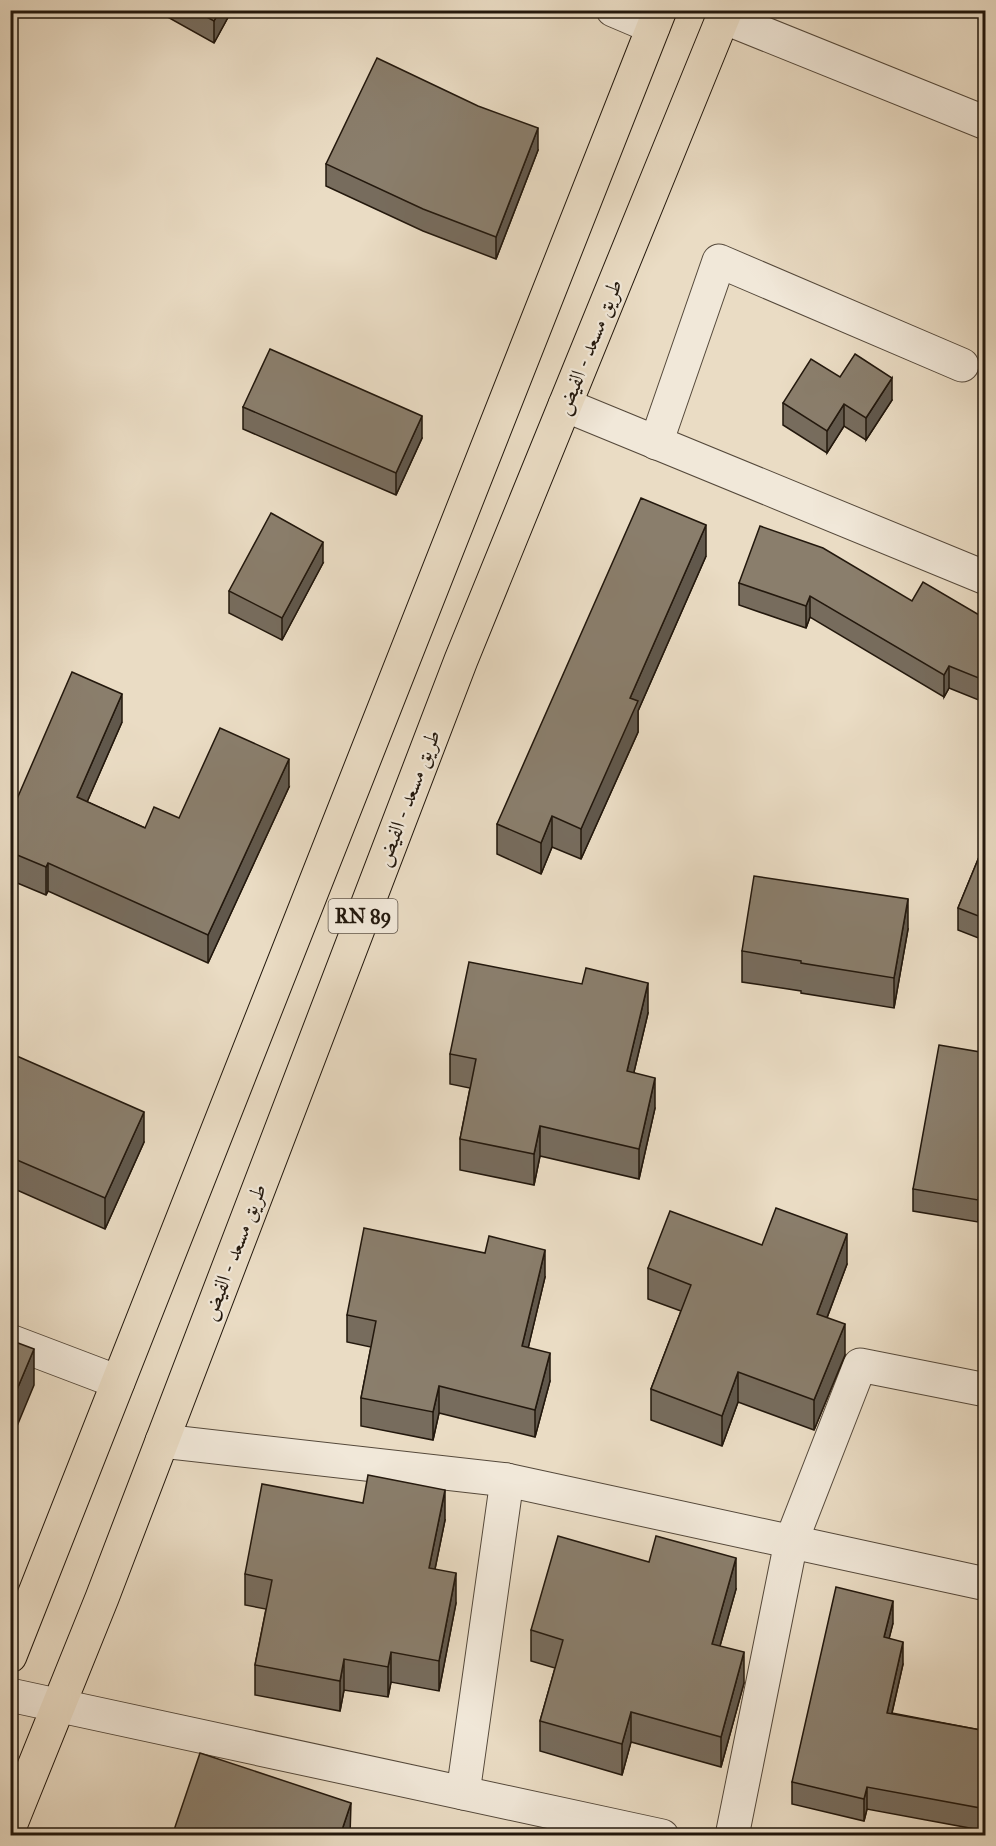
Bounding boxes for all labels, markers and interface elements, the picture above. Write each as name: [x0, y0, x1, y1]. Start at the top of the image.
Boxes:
street label: طريق مسعد - الفيض: [550, 275, 629, 419]
street label: طريق مسعد - الفيض: [370, 726, 447, 870]
road number: RN 89: [328, 899, 398, 933]
street label: طريق مسعد - الفيض: [196, 1180, 273, 1324]

